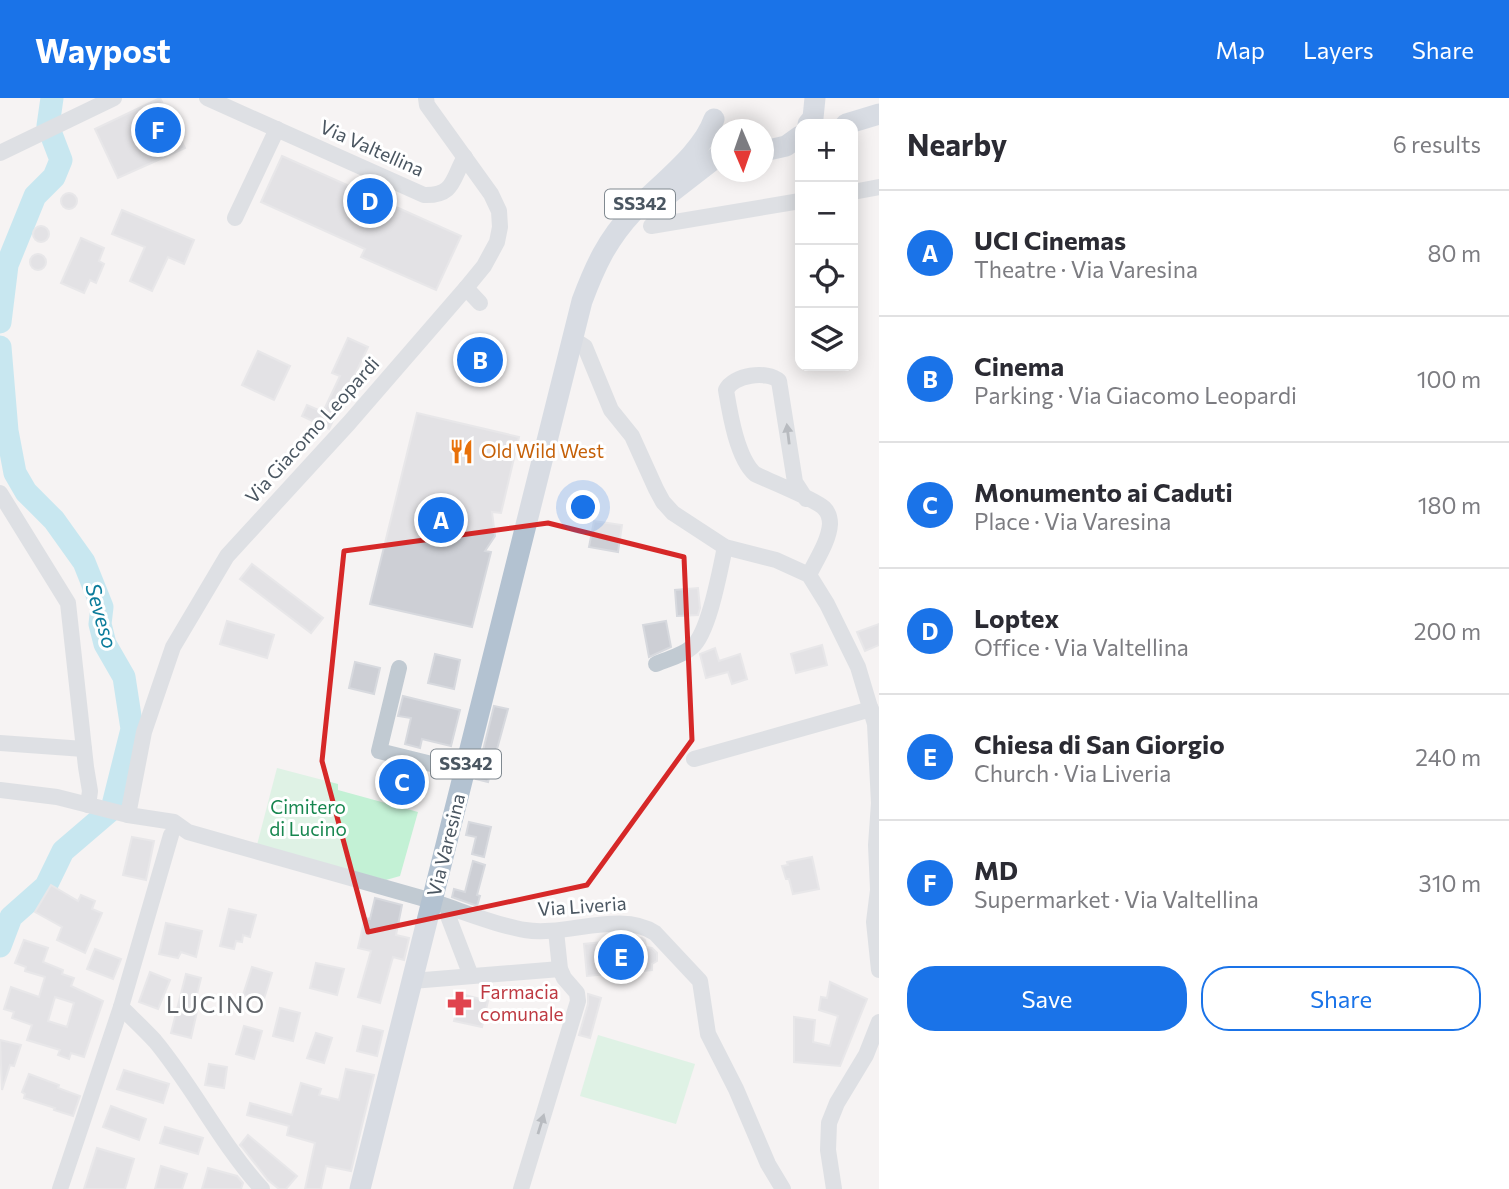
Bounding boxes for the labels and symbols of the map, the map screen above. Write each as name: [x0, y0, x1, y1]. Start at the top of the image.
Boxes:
pin: F: [135, 104, 181, 156]
street label: Via Valtellina: [317, 114, 428, 181]
north arrow: [711, 119, 774, 182]
pin: D: [347, 175, 393, 227]
road number: SS342: [605, 190, 675, 218]
pin: B: [457, 334, 503, 386]
street label: Via Giacomo Leopardi: [240, 352, 383, 508]
one-way arrow: [782, 423, 793, 445]
restaurant icon: Old Wild West: [447, 437, 475, 465]
place label: Old Wild West: [481, 439, 604, 462]
your location: [566, 490, 600, 524]
pin: A: [418, 494, 464, 546]
water label: Seveso: [81, 580, 124, 651]
road number: SS342: [431, 750, 501, 778]
pin: C: [379, 756, 425, 808]
street label: Via Varesina: [422, 791, 469, 899]
park label: Cimitero di Lucino: [269, 795, 347, 840]
street label: Via Liveria: [537, 891, 627, 920]
pin: E: [598, 931, 644, 983]
place label: Farmacia comunale: [480, 980, 564, 1025]
pharmacy icon: Farmacia comunale: [446, 989, 474, 1017]
district label: LUCINO: [166, 990, 266, 1018]
one-way arrow: [536, 1113, 546, 1134]

